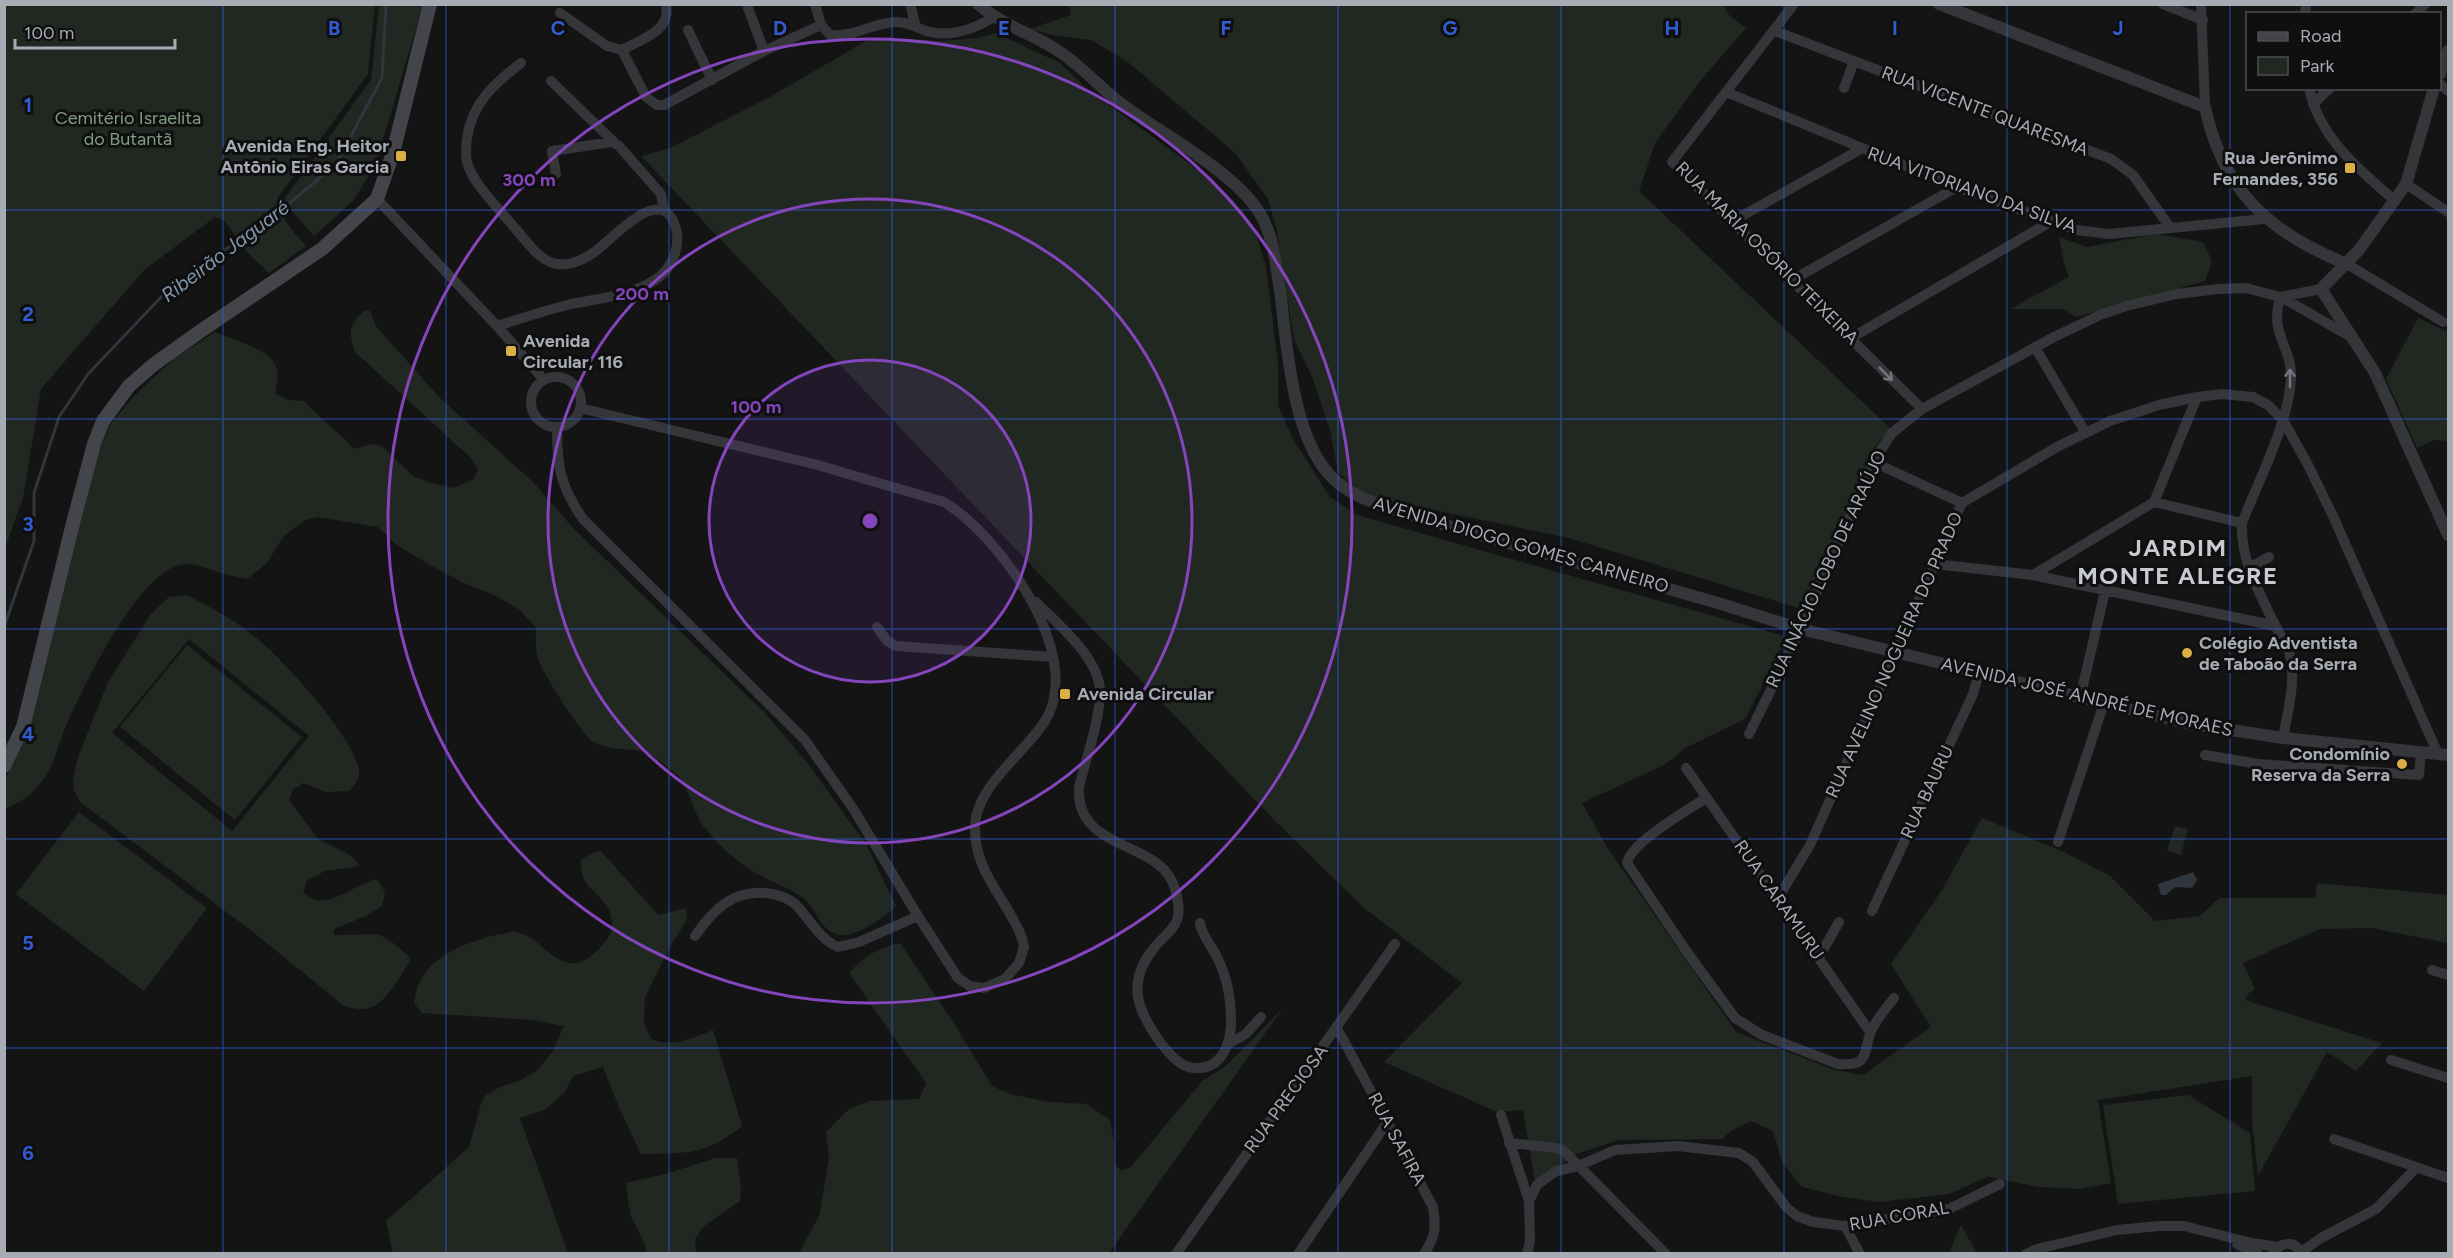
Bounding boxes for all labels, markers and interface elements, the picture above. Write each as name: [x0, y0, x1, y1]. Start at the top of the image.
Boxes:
scale bar: [15, 12, 176, 50]
legend: [2246, 12, 2441, 90]
text: B: [328, 16, 340, 40]
text: C: [551, 16, 565, 40]
text: D: [773, 16, 787, 40]
text: E: [998, 16, 1010, 40]
text: F: [1220, 16, 1232, 40]
text: G: [1443, 16, 1458, 40]
text: H: [1665, 16, 1680, 40]
text: I: [1892, 16, 1898, 40]
text: J: [2112, 16, 2124, 40]
text: 100 m: [24, 22, 74, 44]
text: Road: [2300, 25, 2341, 47]
text: Park: [2300, 55, 2335, 77]
street label: RUA VICENTE QUARESMA: [1878, 61, 2092, 161]
text: 1: [24, 93, 32, 117]
park label: Cemitério Israelita do Butantã: [55, 107, 201, 150]
place label: Avenida Eng. Heitor Antônio Eiras Garcia: [220, 135, 389, 178]
street label: RUA VITORIANO DA SILVA: [1865, 142, 2079, 238]
place label: Rua Jerônimo Fernandes, 356: [2212, 147, 2338, 190]
marker: Avenida Eng. Heitor Antônio Eiras Garcia: [394, 149, 408, 163]
street label: RUA MARIA OSÓRIO TEIXEIRA: [1671, 157, 1863, 349]
marker: Rua Jerônimo Fernandes, 356: [2343, 161, 2357, 175]
text: 300 m: [502, 169, 556, 191]
water label: Ribeirão Jaguaré: [156, 195, 294, 307]
text: 200 m: [615, 283, 669, 305]
text: 2: [22, 302, 34, 326]
place label: Avenida Circular, 116: [523, 330, 623, 373]
marker: Avenida Circular, 116: [504, 344, 518, 358]
one-way arrow: [1879, 366, 1894, 381]
one-way arrow: [2284, 369, 2296, 388]
text: 100 m: [731, 396, 781, 418]
street label: RUA INÁCIO LOBO DE ARAÚJO: [1761, 447, 1891, 691]
street label: AVENIDA DIOGO GOMES CARNEIRO: [1371, 492, 1671, 598]
street label: RUA AVELINO NOGUEIRA DO PRADO: [1821, 509, 1967, 801]
centre of rings: [860, 511, 880, 531]
text: 3: [22, 512, 34, 536]
district label: JARDIM MONTE ALEGRE: [2077, 533, 2279, 590]
place label: Colégio Adventista de Taboão da Serra: [2199, 632, 2358, 675]
marker: Colégio Adventista de Taboão da Serra: [2180, 646, 2194, 660]
street label: AVENIDA JOSÉ ANDRÉ DE MORAES: [1939, 653, 2235, 741]
place label: Avenida Circular: [1077, 683, 1214, 705]
marker: Avenida Circular: [1058, 687, 1072, 701]
text: 4: [22, 722, 35, 746]
street label: RUA BAURU: [1896, 742, 1958, 842]
place label: Condomínio Reserva da Serra: [2251, 743, 2390, 786]
marker: Condomínio Reserva da Serra: [2395, 757, 2409, 771]
street label: RUA CARAMURU: [1729, 836, 1829, 964]
text: 5: [22, 931, 34, 955]
street label: RUA PRECIOSA: [1239, 1041, 1333, 1157]
street label: RUA SAFIRA: [1363, 1089, 1431, 1189]
text: 6: [22, 1141, 34, 1165]
street label: RUA CORAL: [1848, 1196, 1951, 1236]

